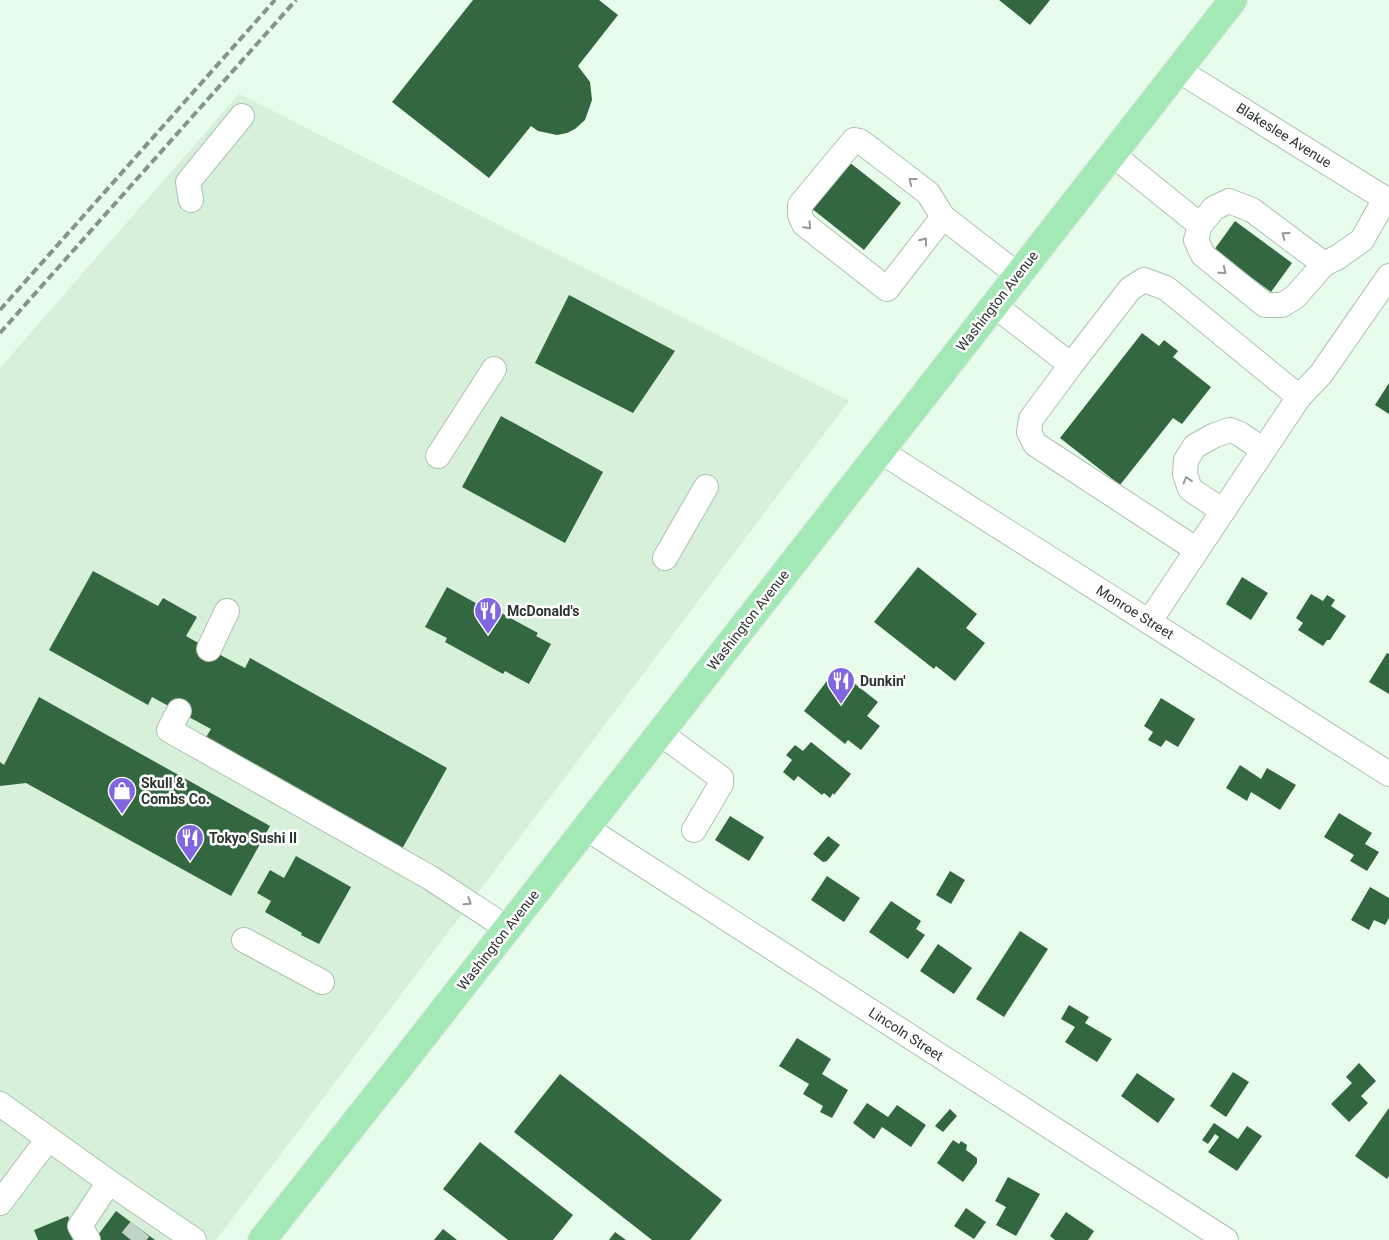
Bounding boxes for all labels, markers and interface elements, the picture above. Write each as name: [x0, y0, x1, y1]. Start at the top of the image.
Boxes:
street label: Blakeslee Avenue: [1234, 99, 1334, 171]
one-way arrow: [908, 178, 918, 187]
one-way arrow: [802, 220, 811, 229]
one-way arrow: [1281, 232, 1291, 241]
one-way arrow: [919, 238, 928, 247]
street label: Washington Avenue: [953, 248, 1041, 354]
one-way arrow: [1217, 266, 1226, 274]
one-way arrow: [1183, 477, 1193, 485]
street label: Washington Avenue: [704, 567, 792, 673]
street label: Monroe Street: [1093, 582, 1177, 642]
restaurant icon: McDonald's: [473, 596, 503, 635]
place label: McDonald's: [507, 603, 579, 619]
restaurant icon: Dunkin': [826, 666, 856, 705]
place label: Dunkin': [860, 673, 905, 689]
place label: Skull & Combs Co.: [141, 775, 210, 807]
shop icon: Skull & Combs Co.: [107, 776, 137, 815]
restaurant icon: Tokyo Sushi II: [175, 823, 205, 862]
place label: Tokyo Sushi II: [209, 830, 297, 846]
street label: Washington Avenue: [454, 887, 542, 993]
one-way arrow: [463, 896, 472, 905]
street label: Lincoln Street: [866, 1004, 947, 1064]

